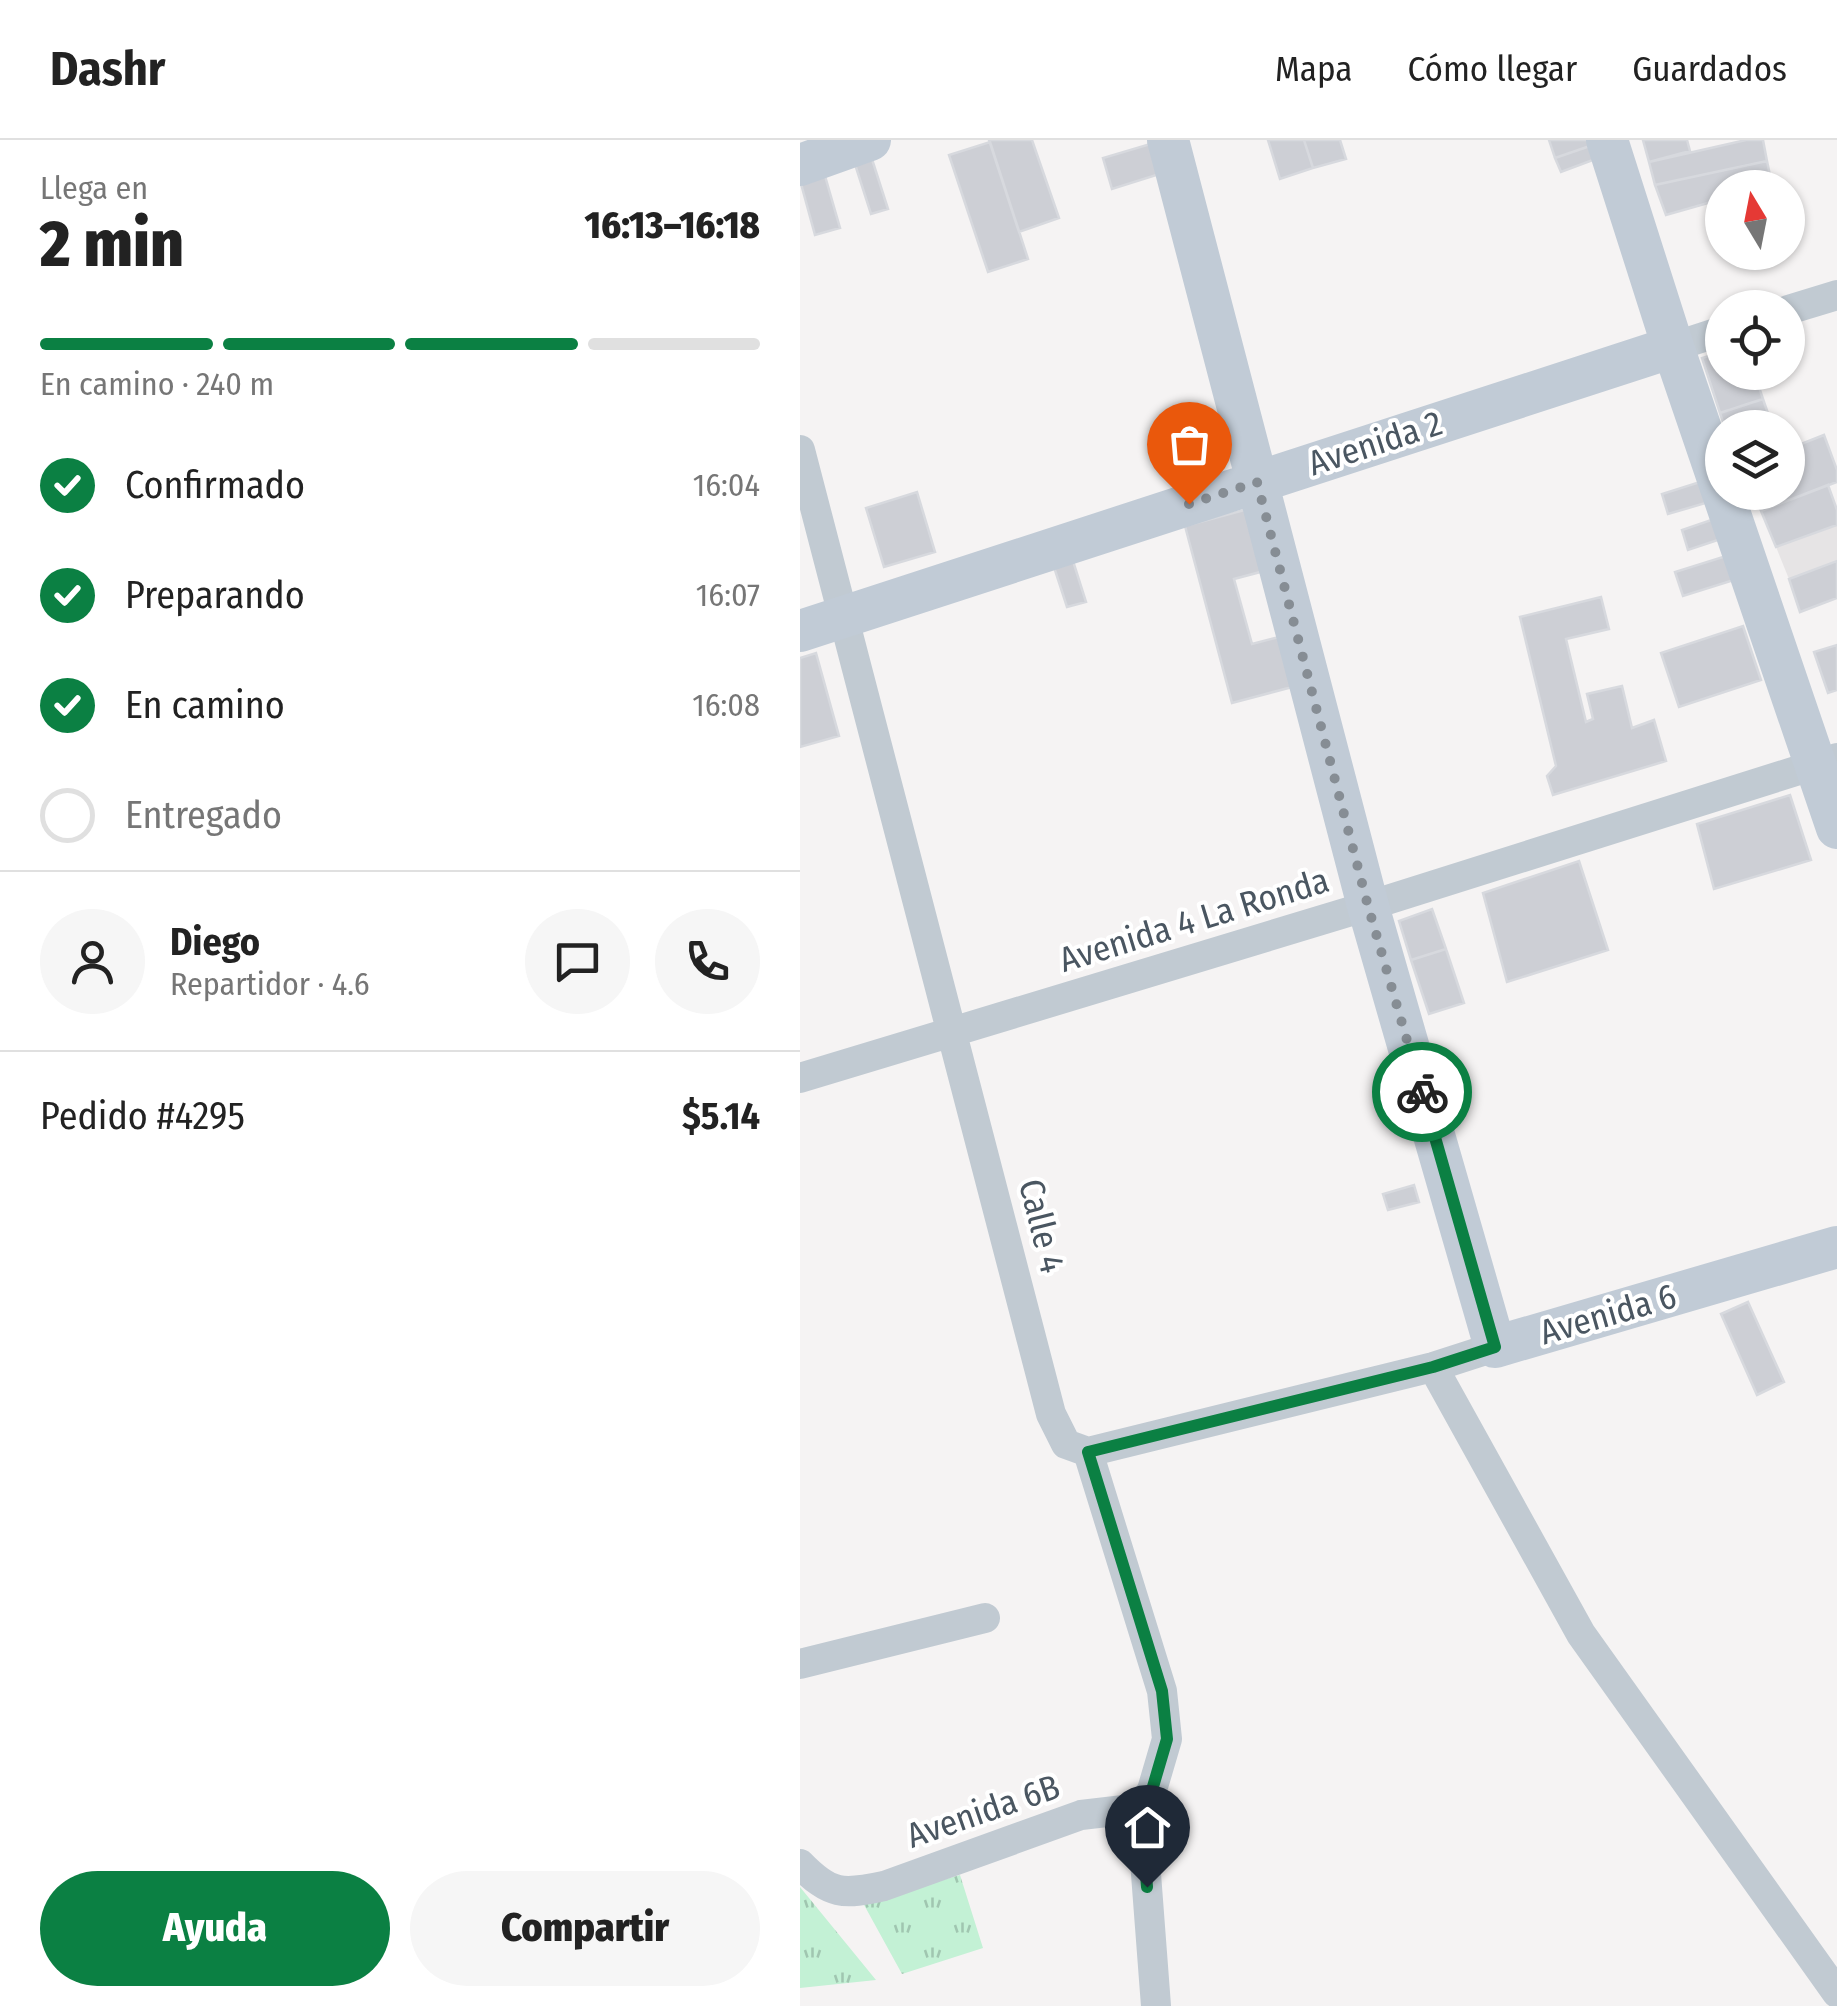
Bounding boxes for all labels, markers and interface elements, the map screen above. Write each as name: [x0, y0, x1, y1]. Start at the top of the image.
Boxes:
text: Dashr: [50, 40, 165, 98]
text: Mapa: [1275, 48, 1352, 90]
text: Cómo llegar: [1407, 48, 1577, 90]
text: Guardados: [1632, 48, 1787, 90]
text: Llega en: [40, 169, 148, 207]
north arrow: [1705, 170, 1805, 270]
map controls: [1705, 170, 1805, 510]
text: 16:13–16:18: [585, 202, 760, 248]
text: 2 min: [40, 205, 184, 283]
button: locate: [1705, 290, 1805, 390]
text: En camino · 240 m: [40, 365, 274, 403]
pin: [1147, 402, 1232, 505]
street label: Avenida 2: [1303, 402, 1447, 484]
button: layers: [1705, 410, 1805, 510]
icon: bag: [1162, 417, 1217, 472]
icon: check: [40, 458, 95, 513]
text: Confirmado: [125, 462, 305, 508]
text: 16:04: [693, 466, 760, 504]
icon: check: [40, 568, 95, 623]
text: Preparando: [125, 572, 305, 618]
text: 16:07: [696, 576, 760, 614]
icon: check: [40, 678, 95, 733]
text: En camino: [125, 682, 285, 728]
text: 16:08: [692, 686, 760, 724]
text: Entregado: [125, 792, 282, 838]
street label: Avenida 4 La Ronda: [1054, 859, 1334, 981]
button: person: [40, 909, 145, 1014]
button: chat: [525, 909, 630, 1014]
button: phone: [655, 909, 760, 1014]
text: Diego: [170, 919, 260, 965]
text: Repartidor · 4.6: [170, 965, 370, 1003]
courier: [1372, 1042, 1472, 1142]
icon: bike: [1395, 1065, 1450, 1120]
text: Pedido #4295: [40, 1093, 245, 1139]
text: $5.14: [682, 1093, 760, 1139]
street label: Calle 4: [1010, 1175, 1074, 1277]
street label: Avenida 6: [1535, 1275, 1681, 1353]
street label: Avenida 6B: [901, 1765, 1065, 1857]
pin: [1105, 1785, 1190, 1888]
icon: home: [1120, 1800, 1175, 1855]
button: Ayuda: [40, 1871, 390, 1986]
button: Compartir: [410, 1871, 760, 1986]

